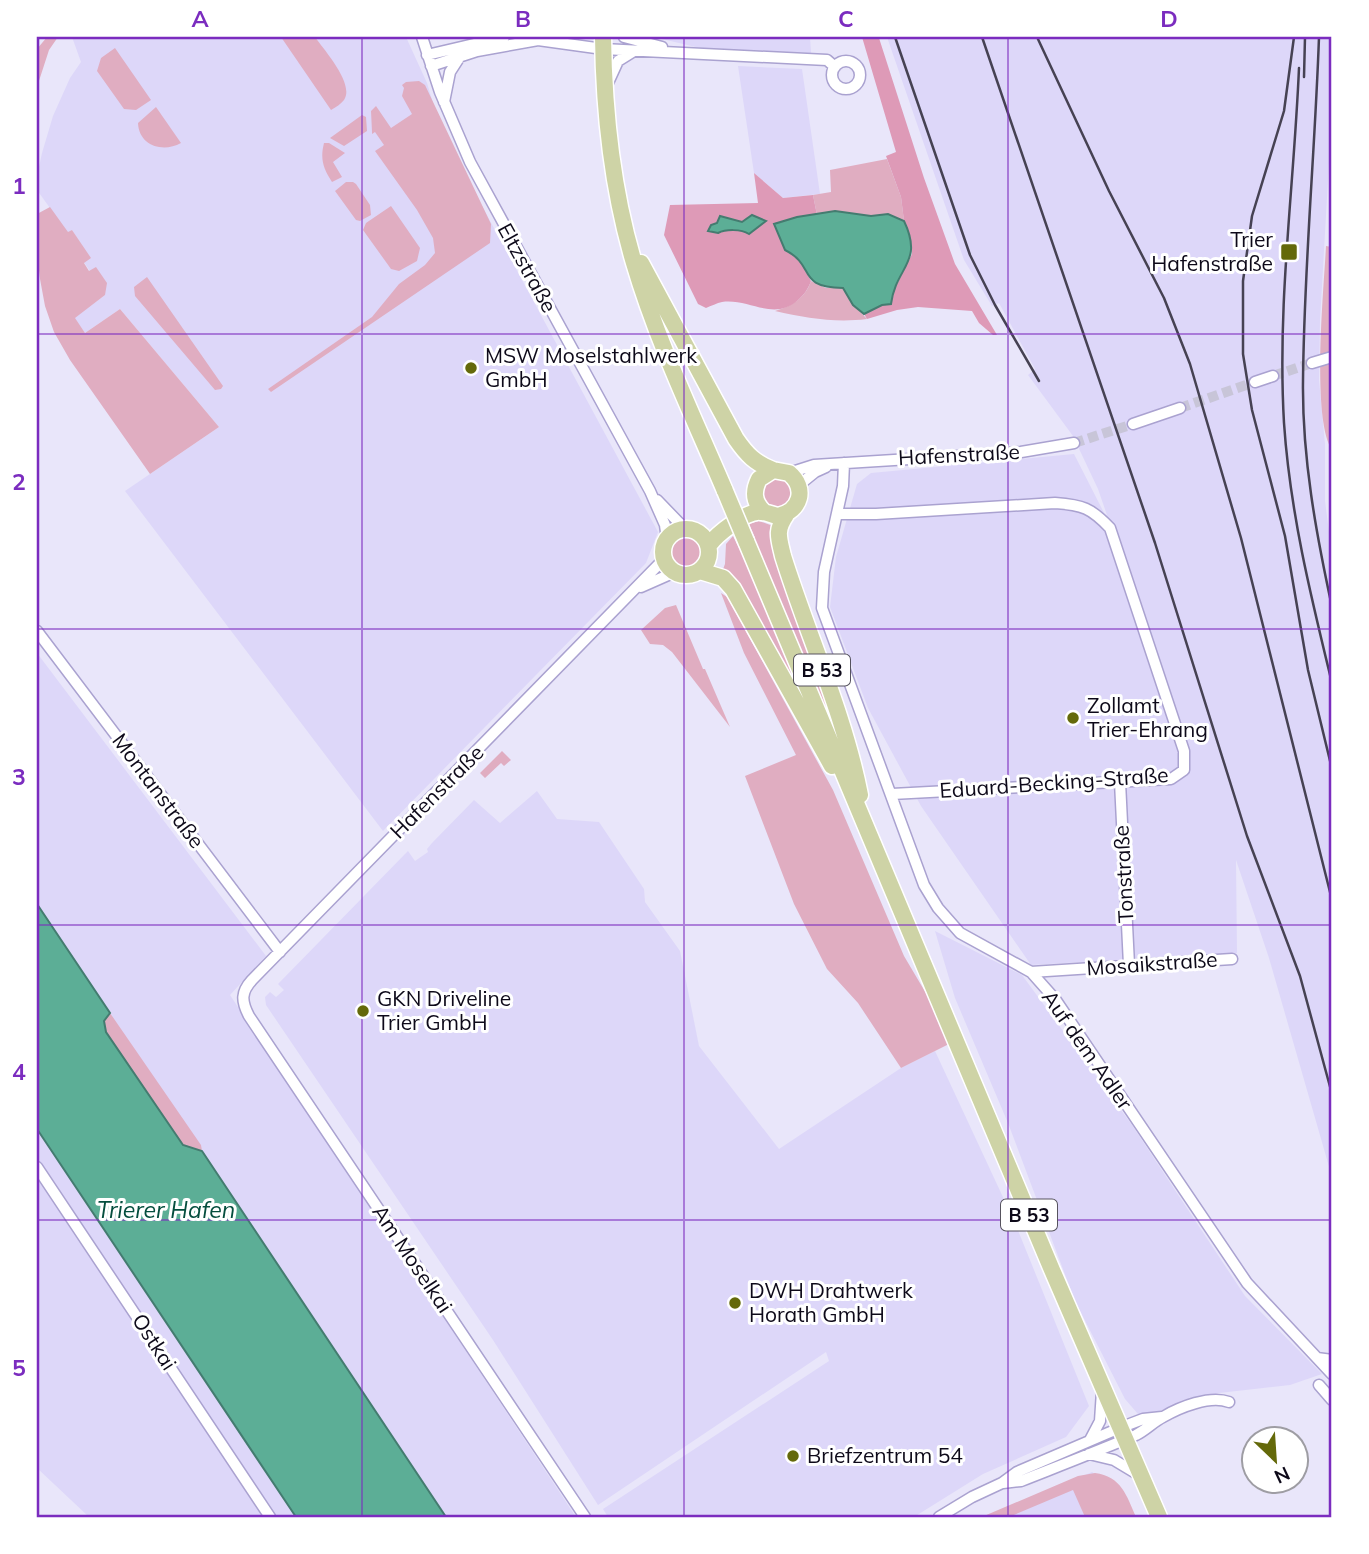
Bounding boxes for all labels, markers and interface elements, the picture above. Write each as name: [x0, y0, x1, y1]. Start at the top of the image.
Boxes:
text: A: [191, 4, 209, 33]
text: B: [515, 4, 531, 33]
text: C: [838, 4, 854, 33]
text: D: [1160, 4, 1178, 33]
text: 1: [12, 171, 26, 200]
street label: Eltzstraße: [493, 218, 563, 317]
place label: Trier Hafenstraße: [1151, 226, 1273, 276]
marker: Trier Hafenstraße: [1279, 242, 1299, 262]
place label: MSW Moselstahlwerk GmbH: [485, 342, 697, 392]
marker: MSW Moselstahlwerk GmbH: [463, 360, 479, 376]
street label: Hafenstraße: [897, 438, 1020, 470]
text: 2: [12, 467, 26, 496]
road number: B 53: [794, 654, 850, 685]
place label: Zollamt Trier-Ehrang: [1087, 692, 1208, 742]
marker: Zollamt Trier-Ehrang: [1065, 710, 1081, 726]
street label: Montanstraße: [107, 728, 210, 853]
street label: Hafenstraße: [384, 739, 489, 844]
street label: Eduard-Becking-Straße: [939, 761, 1169, 803]
text: 3: [12, 762, 26, 791]
street label: Tonstraße: [1107, 824, 1139, 924]
street label: Mosaikstraße: [1086, 945, 1218, 981]
place label: GKN Driveline Trier GmbH: [377, 985, 511, 1035]
street label: Auf dem Adler: [1037, 985, 1139, 1115]
marker: GKN Driveline Trier GmbH: [355, 1003, 371, 1019]
text: 4: [12, 1057, 26, 1086]
water label: Trierer Hafen: [97, 1195, 235, 1224]
street label: Am Moselkai: [367, 1200, 458, 1317]
road number: B 53: [1001, 1200, 1057, 1231]
place label: DWH Drahtwerk Horath GmbH: [749, 1277, 913, 1327]
marker: DWH Drahtwerk Horath GmbH: [727, 1295, 743, 1311]
street label: Ostkai: [127, 1308, 183, 1375]
text: 5: [12, 1353, 26, 1382]
north arrow: [1240, 1424, 1310, 1494]
place label: Briefzentrum 54: [807, 1442, 963, 1468]
marker: Briefzentrum 54: [785, 1448, 801, 1464]
text: N: [1271, 1461, 1294, 1489]

